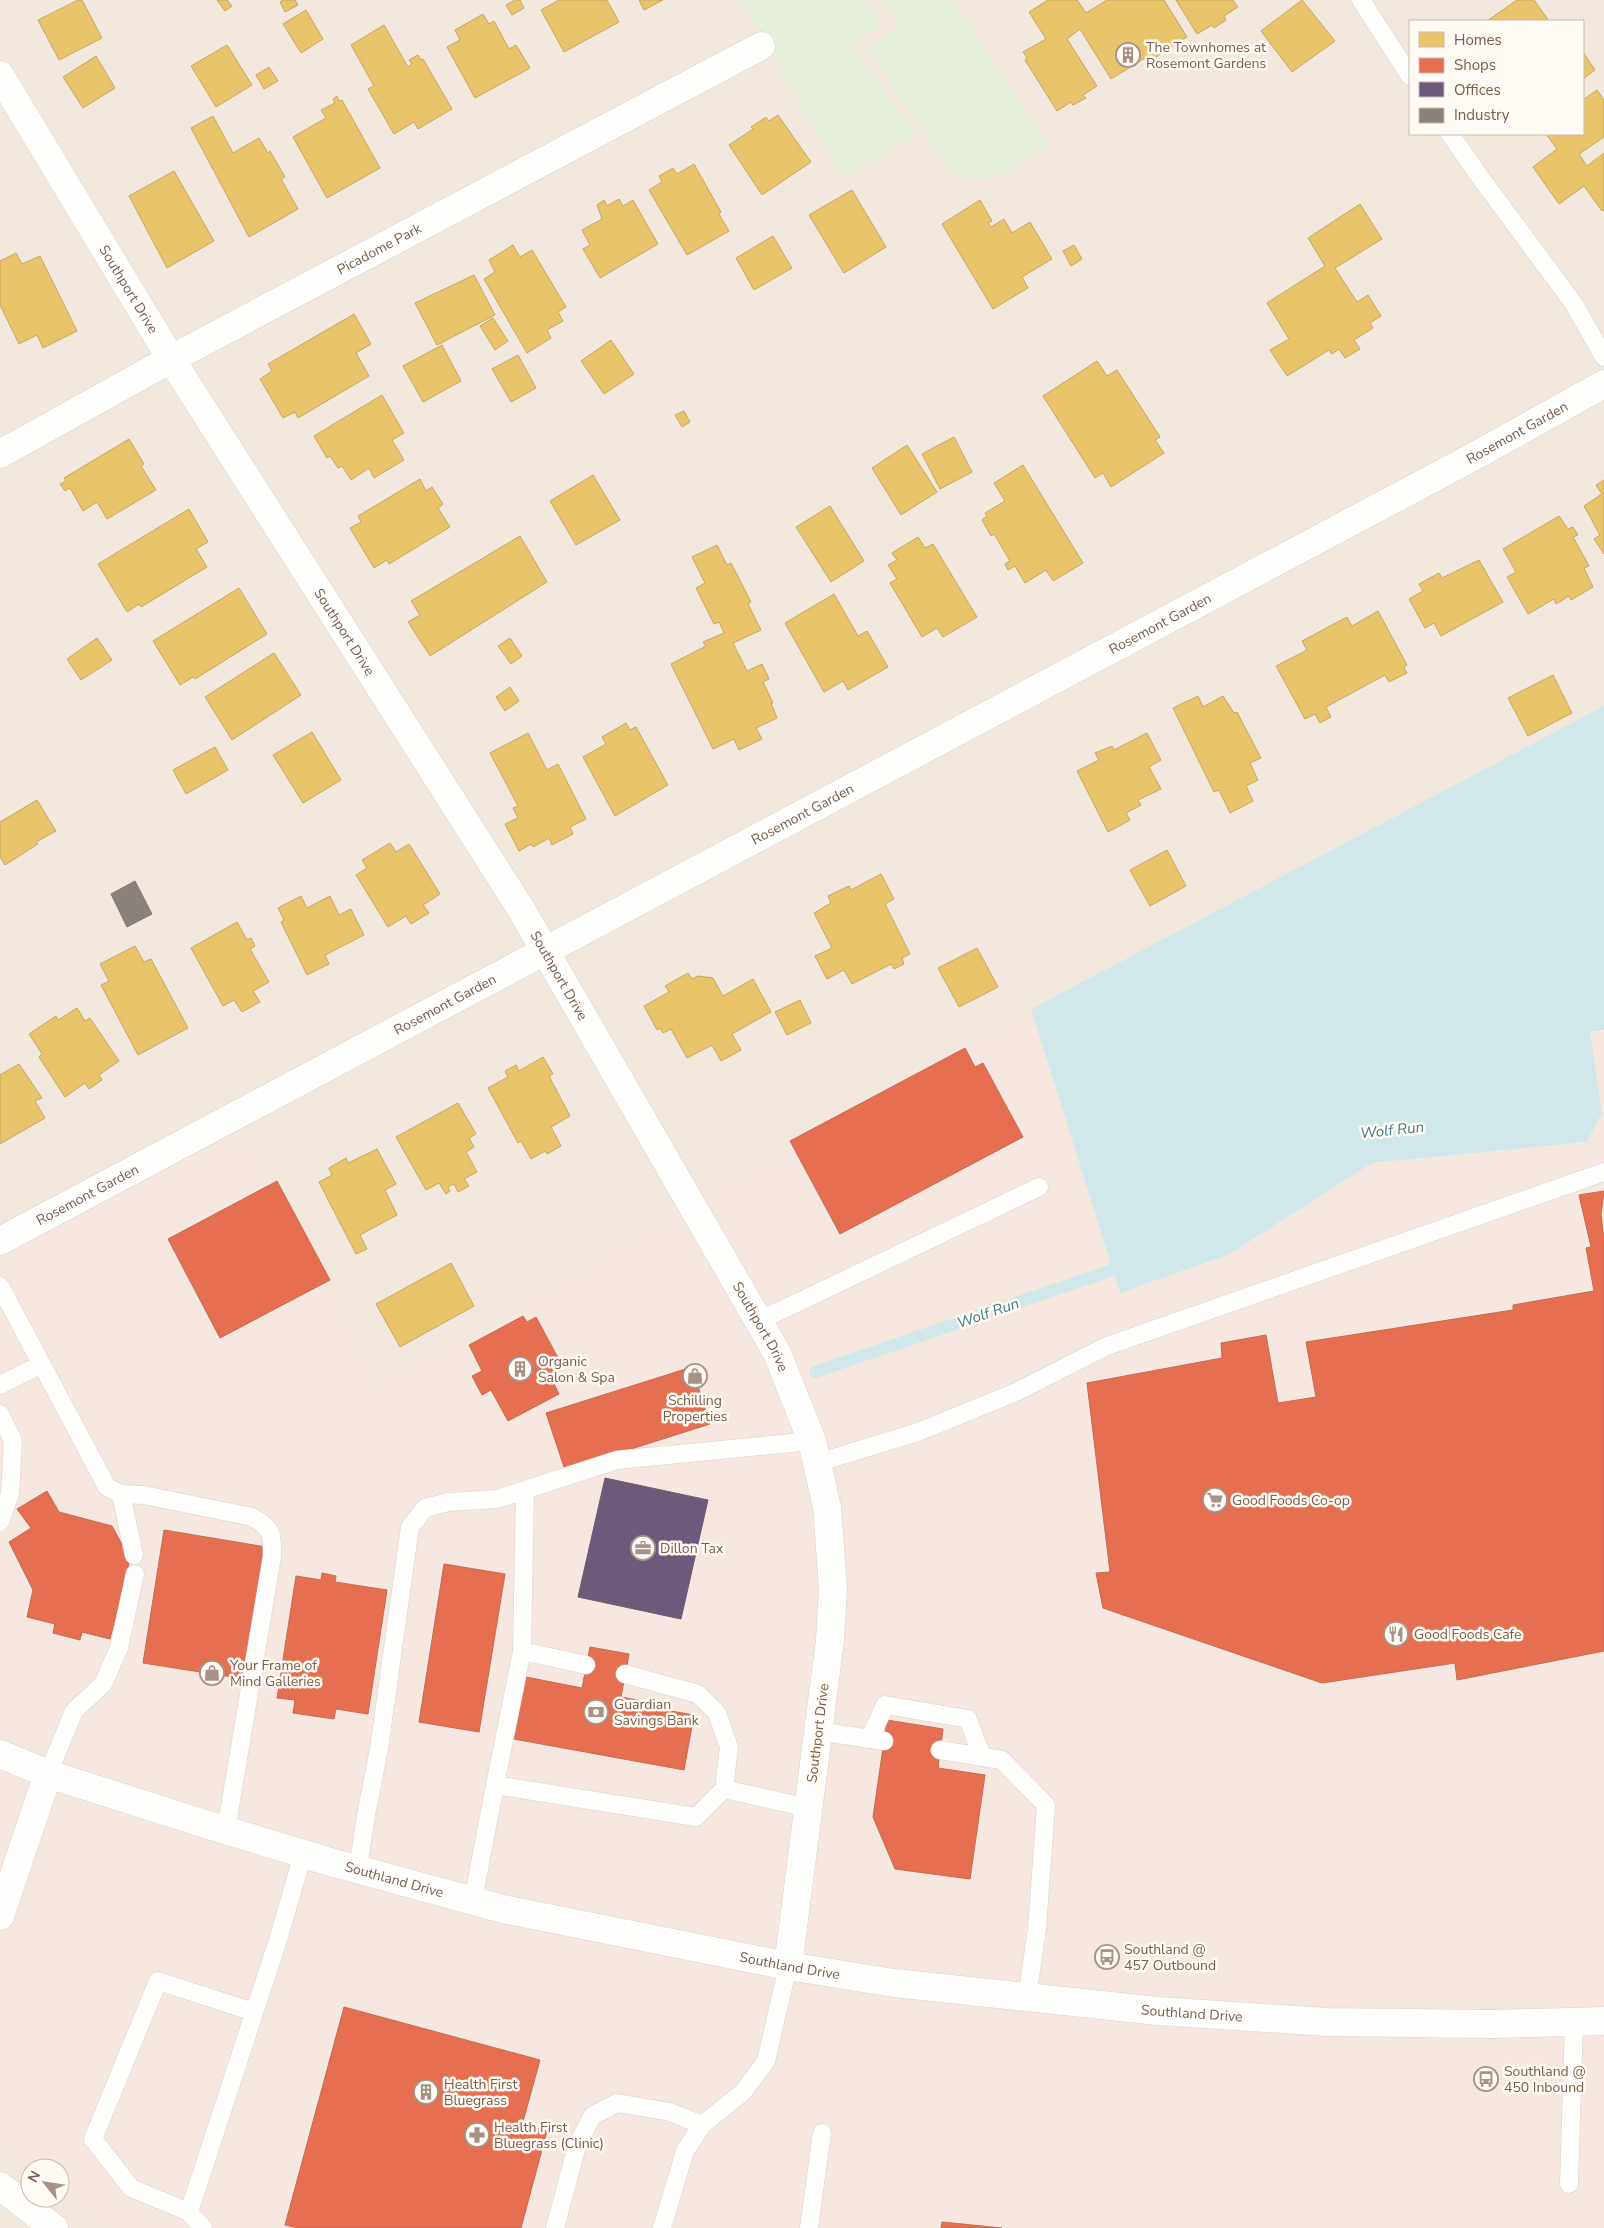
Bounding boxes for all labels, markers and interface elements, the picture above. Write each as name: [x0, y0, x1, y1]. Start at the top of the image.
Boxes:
legend: [1409, 20, 1584, 135]
text: Homes: [1454, 30, 1502, 50]
place label: The Townhomes at Rosemont Gardens: [1146, 38, 1266, 73]
building icon: The Townhomes at Rosemont Gardens: [1115, 42, 1141, 68]
text: Shops: [1454, 55, 1496, 75]
text: Offices: [1454, 80, 1501, 100]
text: Industry: [1454, 105, 1510, 125]
street label: Picadome Park: [333, 218, 425, 279]
street label: Southport Drive: [95, 241, 163, 337]
street label: Rosemont Garden: [1463, 397, 1571, 468]
street label: Southport Drive: [310, 585, 380, 679]
street label: Rosemont Garden: [1105, 589, 1214, 659]
street label: Rosemont Garden: [748, 779, 857, 849]
street label: Southport Drive: [526, 927, 593, 1023]
street label: Rosemont Garden: [390, 969, 499, 1039]
water label: Wolf Run: [1359, 1117, 1425, 1143]
street label: Rosemont Garden: [33, 1159, 142, 1230]
street label: Southport Drive: [728, 1278, 793, 1374]
water label: Wolf Run: [954, 1293, 1022, 1333]
place label: Organic Salon & Spa: [538, 1352, 615, 1387]
building icon: Organic Salon & Spa: [507, 1356, 533, 1382]
shop icon: Schilling Properties: [682, 1363, 708, 1389]
place label: Schilling Properties: [663, 1391, 728, 1426]
supermarket icon: Good Foods Co-op: [1202, 1487, 1228, 1513]
place label: Good Foods Co-op: [1232, 1491, 1350, 1510]
office icon: Dillon Tax: [630, 1535, 656, 1561]
place label: Dillon Tax: [660, 1539, 724, 1558]
restaurant icon: Good Foods Cafe: [1383, 1621, 1409, 1647]
place label: Good Foods Cafe: [1414, 1625, 1521, 1644]
place label: Your Frame of Mind Galleries: [229, 1656, 321, 1691]
shop icon: Your Frame of Mind Galleries: [199, 1660, 225, 1686]
street label: Southport Drive: [802, 1682, 834, 1784]
place label: Guardian Savings Bank: [614, 1695, 700, 1730]
bank icon: Guardian Savings Bank: [583, 1699, 609, 1725]
street label: Southland Drive: [343, 1857, 446, 1902]
place label: Southland @ 457 Outbound: [1124, 1940, 1216, 1975]
bus stop icon: Southland @ 457 Outbound: [1094, 1944, 1120, 1970]
street label: Southland Drive: [738, 1947, 841, 1984]
street label: Southland Drive: [1140, 2000, 1243, 2026]
place label: Southland @ 450 Inbound: [1504, 2062, 1586, 2097]
bus stop icon: Southland @ 450 Inbound: [1473, 2066, 1499, 2092]
place label: Health First Bluegrass: [444, 2075, 518, 2110]
building icon: Health First Bluegrass: [413, 2079, 439, 2105]
place label: Health First Bluegrass (Clinic): [494, 2118, 604, 2153]
pharmacy icon: Health First Bluegrass (Clinic): [464, 2122, 490, 2148]
north arrow: [20, 2158, 70, 2208]
text: N: [23, 2167, 45, 2186]

